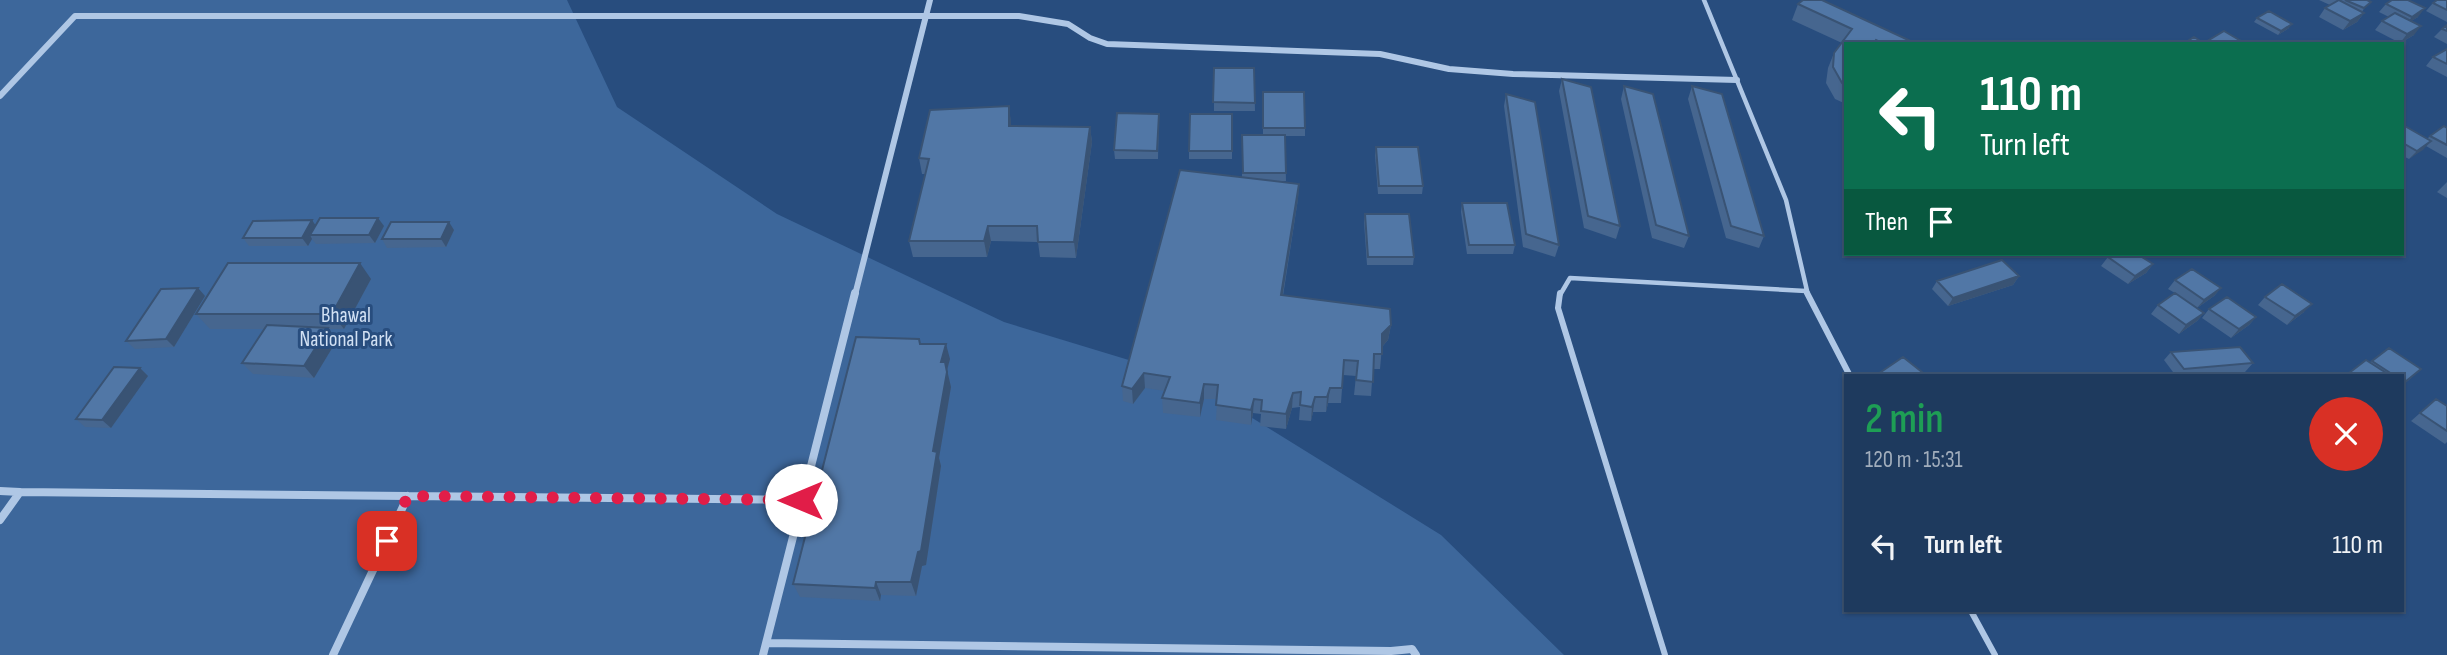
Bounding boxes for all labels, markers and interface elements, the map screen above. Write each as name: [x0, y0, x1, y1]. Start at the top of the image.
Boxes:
text: 110 m: [1980, 66, 2082, 125]
icon: left: [1865, 70, 1956, 161]
text: Turn left: [1980, 126, 2070, 165]
icon: arrive: [1922, 203, 1960, 241]
text: Then: [1865, 207, 1908, 238]
park label: Bhawal National Park: [300, 303, 392, 352]
text: 2 min: [1865, 394, 1944, 445]
button: close: [2309, 397, 2383, 471]
text: 120 m · 15:31: [1865, 446, 1963, 474]
position arrow: [764, 463, 838, 537]
pin: [357, 511, 417, 571]
icon: arrive: [368, 522, 406, 560]
icon: left: [1865, 527, 1903, 565]
text: Turn left: [1924, 530, 2002, 561]
text: 110 m: [2332, 530, 2383, 561]

